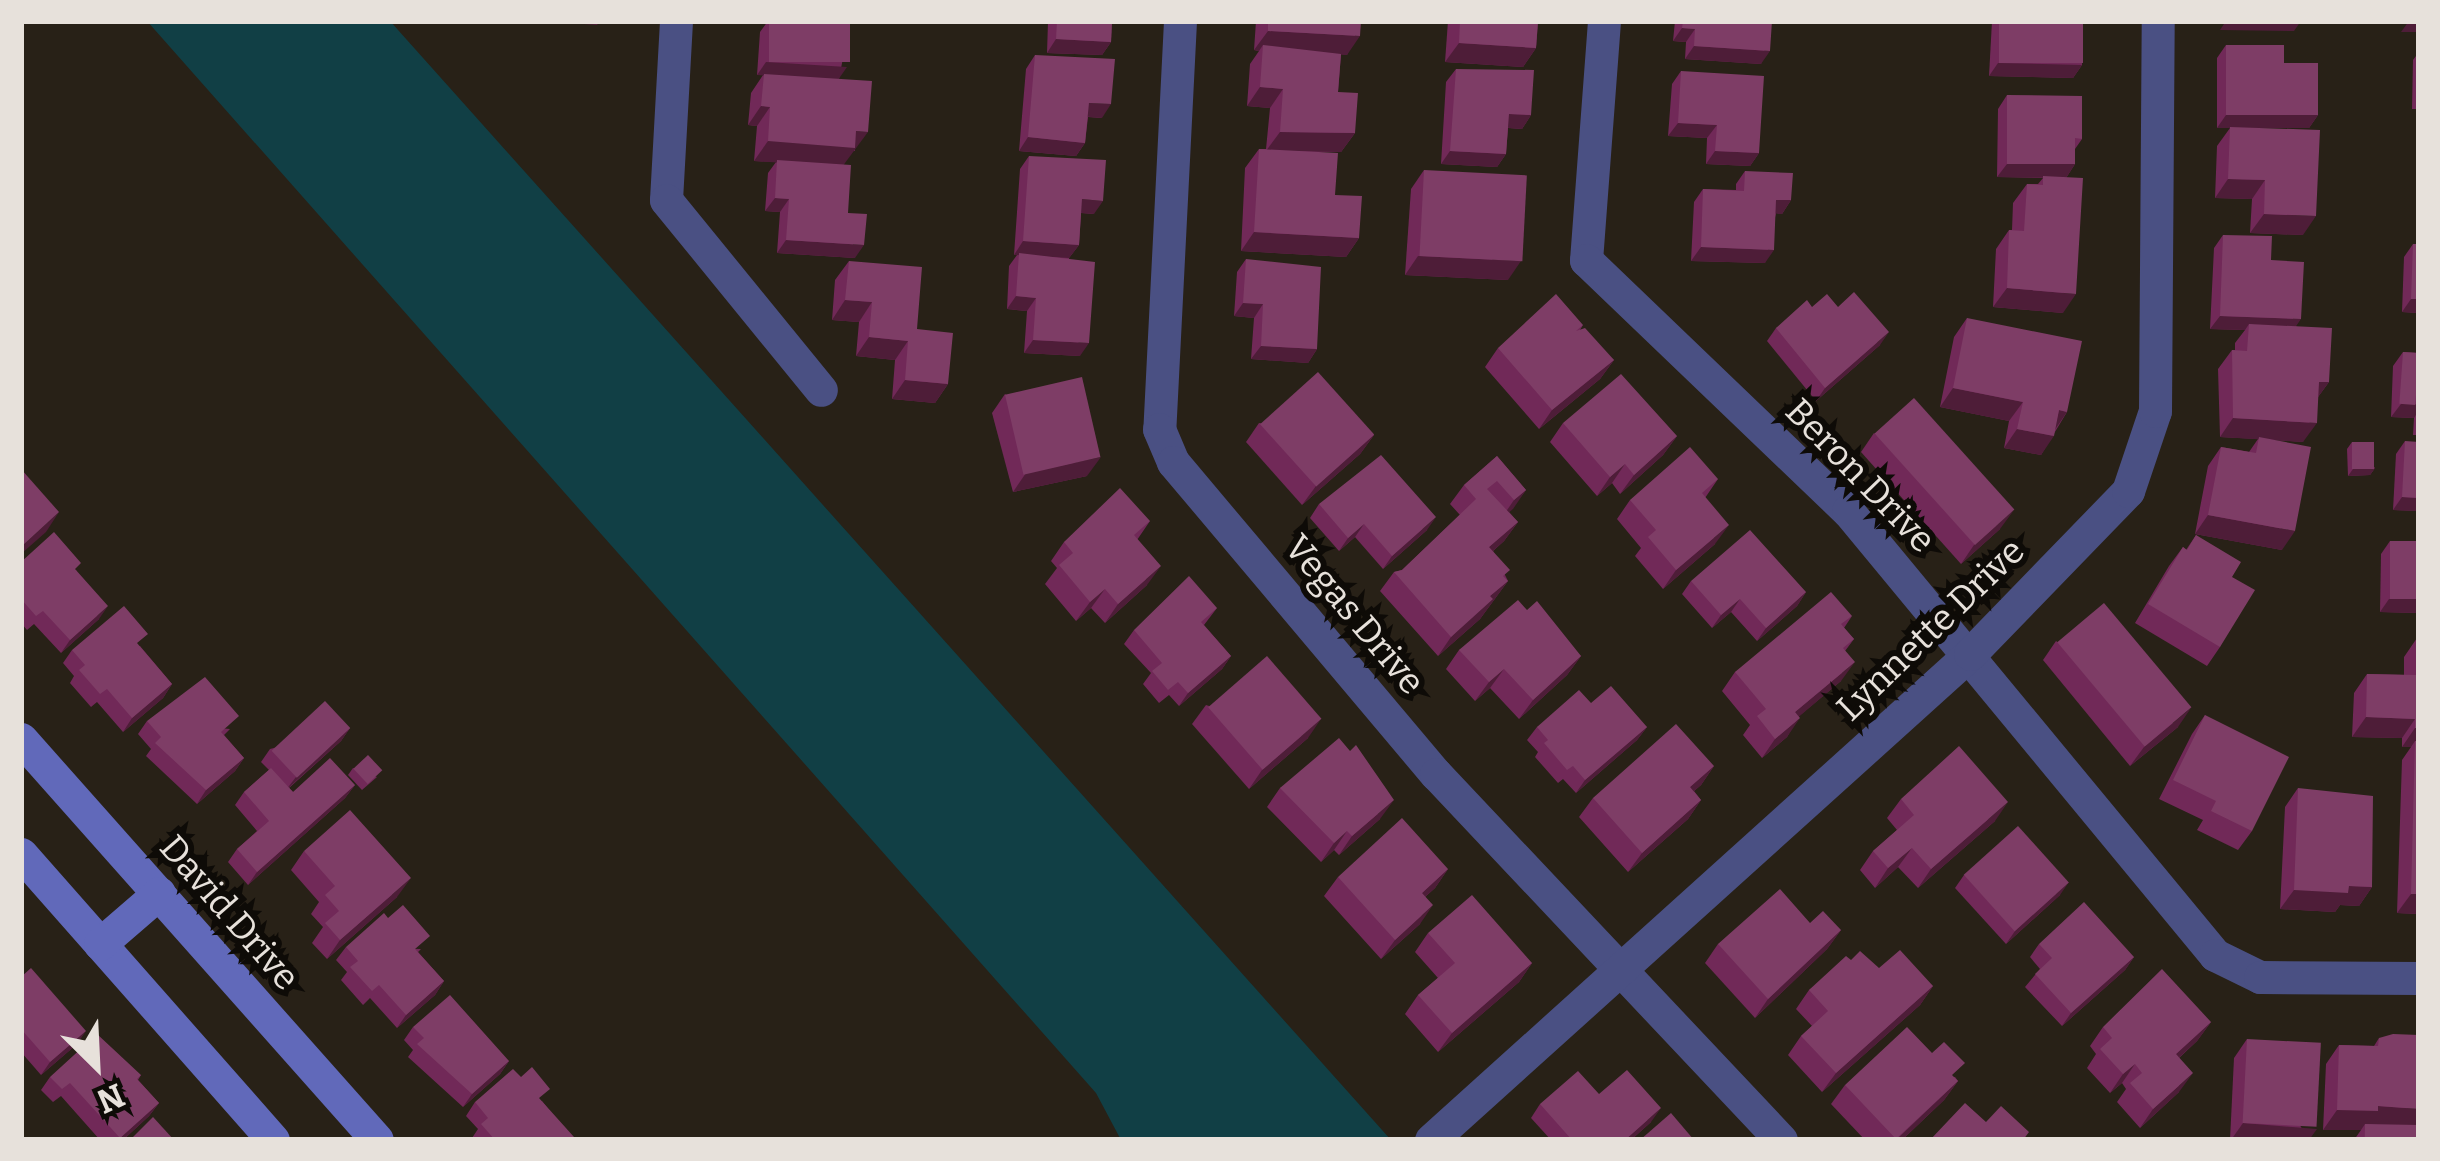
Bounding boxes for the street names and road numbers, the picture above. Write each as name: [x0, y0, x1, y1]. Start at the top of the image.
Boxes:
street label: Beron Drive: [1776, 390, 1944, 562]
street label: Vegas Drive: [1275, 527, 1433, 703]
street label: Lynnette Drive: [1828, 530, 2034, 730]
street label: David Drive: [150, 827, 308, 999]

